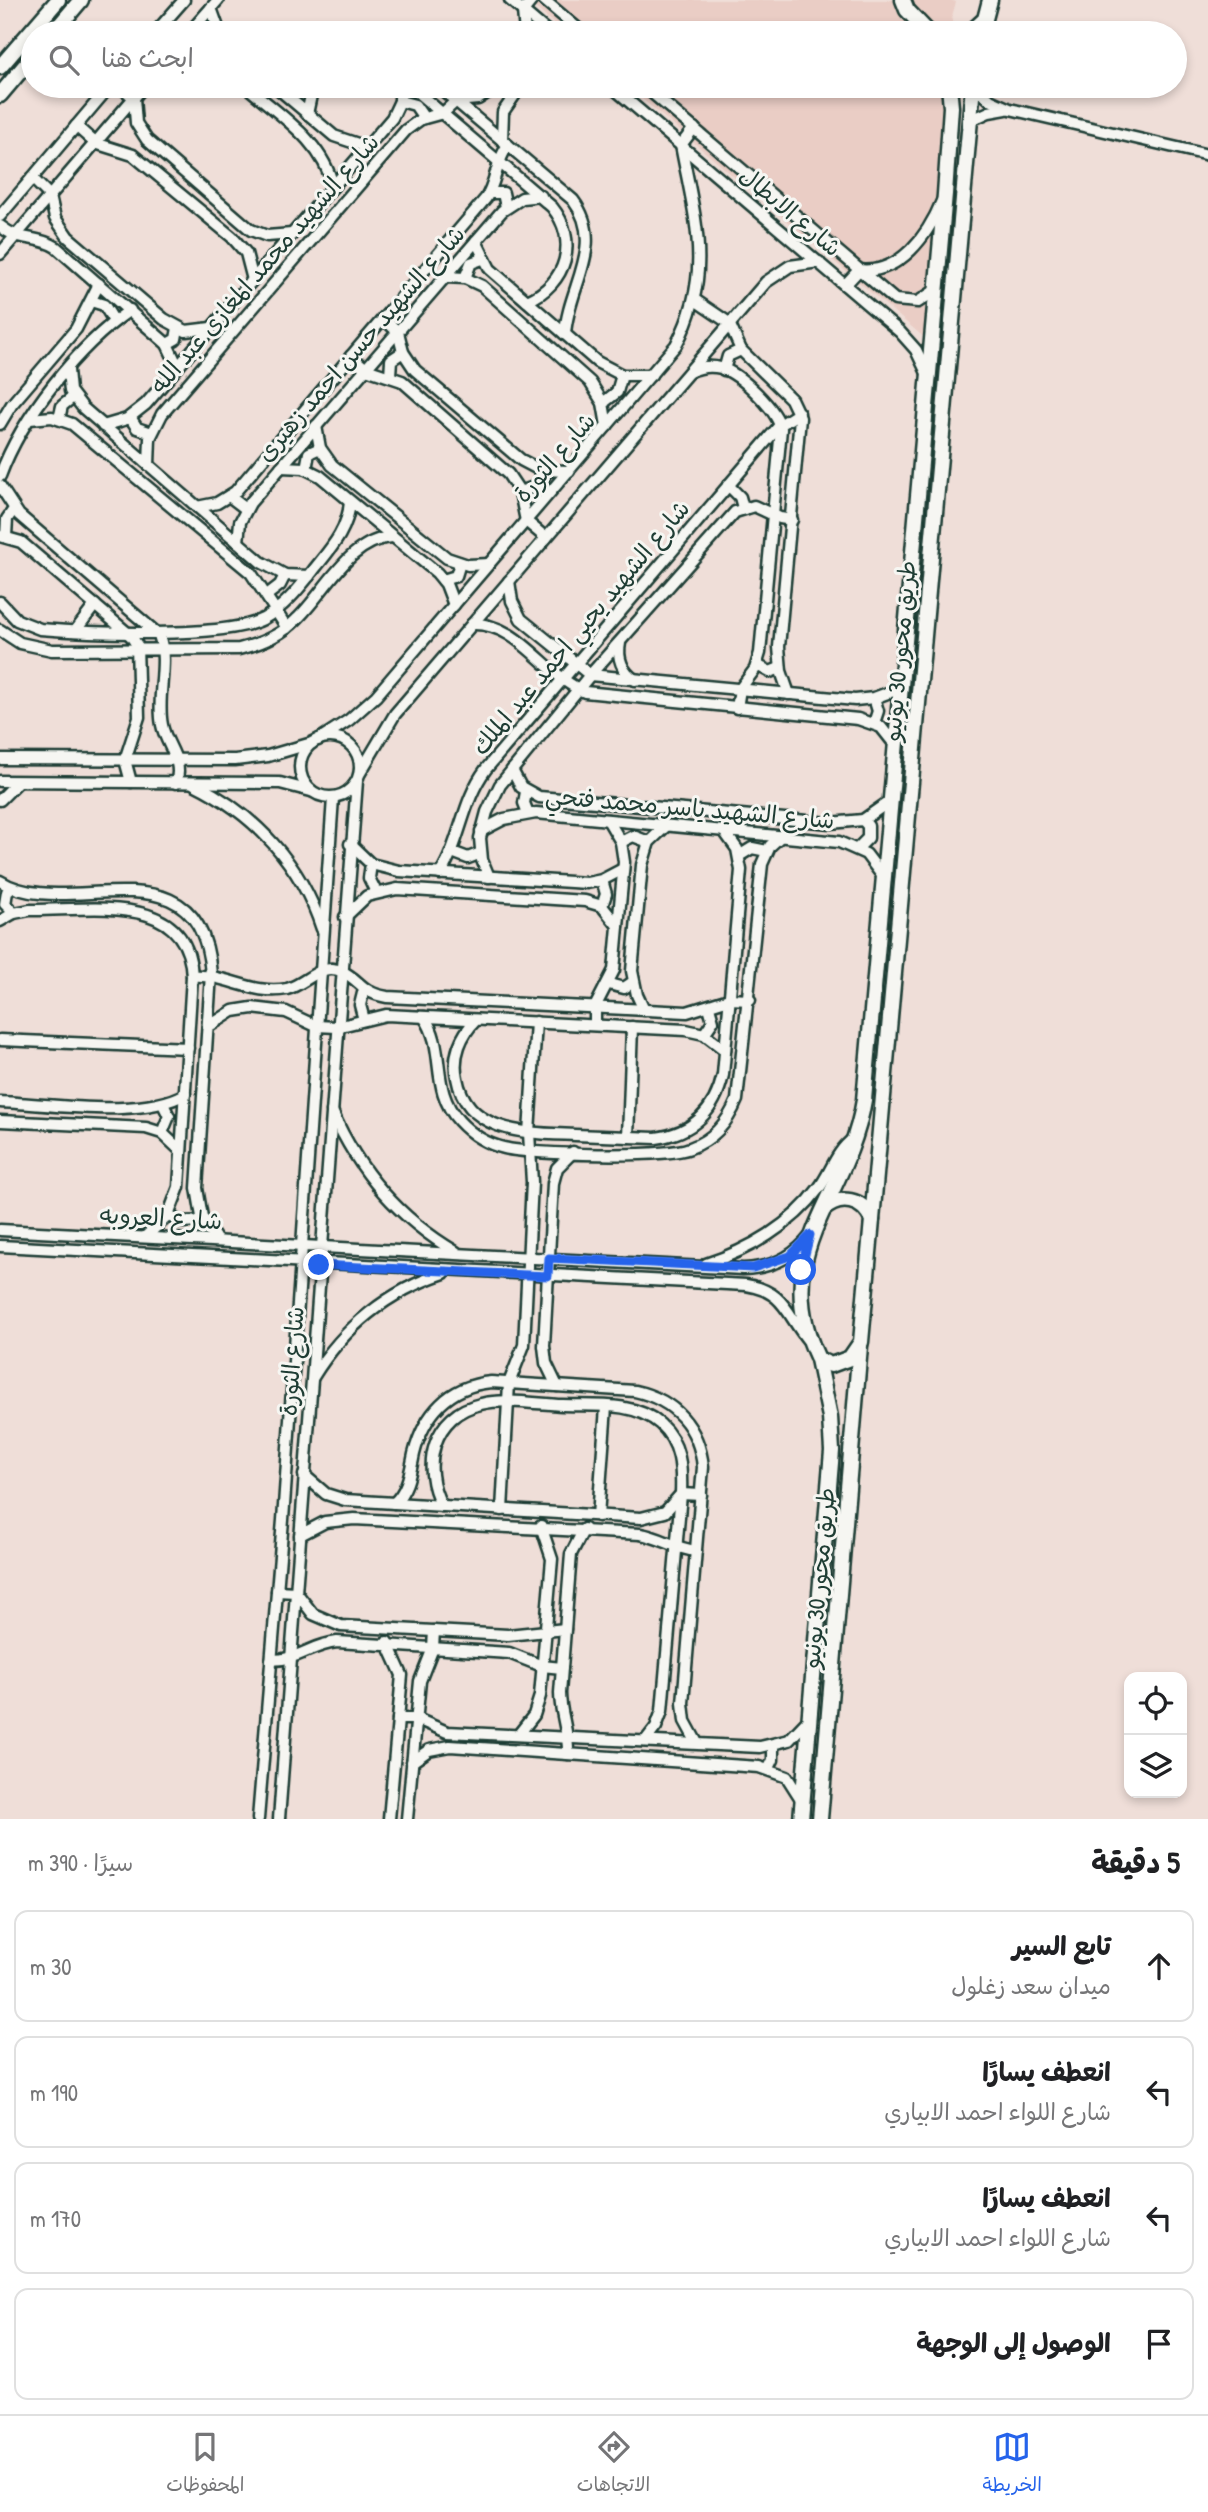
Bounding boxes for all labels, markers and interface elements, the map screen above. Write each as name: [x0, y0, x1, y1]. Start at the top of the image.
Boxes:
search box: [21, 21, 1187, 98]
text: ابحث هنا: [101, 40, 194, 75]
icon: search: [45, 41, 83, 79]
street label: شارع الشهيد محمد المغازى عبد الله: [142, 126, 387, 401]
street label: شارع الابطال: [732, 159, 849, 265]
street label: شارع الشهيد حسن احمد زهيرى: [249, 218, 473, 469]
street label: شارع الثورة: [506, 405, 604, 510]
street label: شارع الشهيد يحيي احمد عبد الملك: [464, 493, 701, 765]
street label: طريق محور 30 يونيو: [875, 559, 923, 744]
street label: شارع الشهيد ياسر محمد فتحي: [544, 778, 836, 842]
street label: شارع العروبه: [99, 1198, 223, 1238]
route end: [303, 1249, 334, 1280]
route start: [785, 1254, 816, 1285]
street label: شارع الثورة: [271, 1305, 313, 1417]
street label: طريق محور 30 يونيو: [794, 1486, 842, 1671]
map controls: [1124, 1672, 1187, 1798]
button: locate: [1124, 1672, 1187, 1735]
button: layers: [1124, 1735, 1187, 1798]
text: 5 دقيقة: [1091, 1842, 1180, 1882]
text: سيرًا · 390 m: [28, 1847, 133, 1878]
text: تابع السير: [1012, 1928, 1111, 1963]
icon: ahead: [1140, 1947, 1178, 1985]
text: 30 m: [30, 1951, 72, 1982]
text: ميدان سعد زغلول: [951, 1970, 1111, 2001]
text: انعطف يسارًا: [982, 2054, 1111, 2089]
icon: left: [1140, 2073, 1178, 2111]
text: 190 m: [30, 2077, 78, 2108]
text: شارع اللواء احمد الابياري: [884, 2096, 1111, 2127]
text: انعطف يسارًا: [982, 2180, 1111, 2215]
icon: left: [1140, 2199, 1178, 2237]
text: 170 m: [30, 2203, 81, 2234]
text: شارع اللواء احمد الابياري: [884, 2222, 1111, 2253]
text: الوصول إلى الوجهة: [916, 2325, 1111, 2360]
icon: arrive: [1140, 2325, 1178, 2363]
tab: المحفوظات: [166, 2428, 244, 2501]
tab: الاتجاهات: [577, 2428, 650, 2501]
tab: الخريطة: [983, 2428, 1042, 2501]

